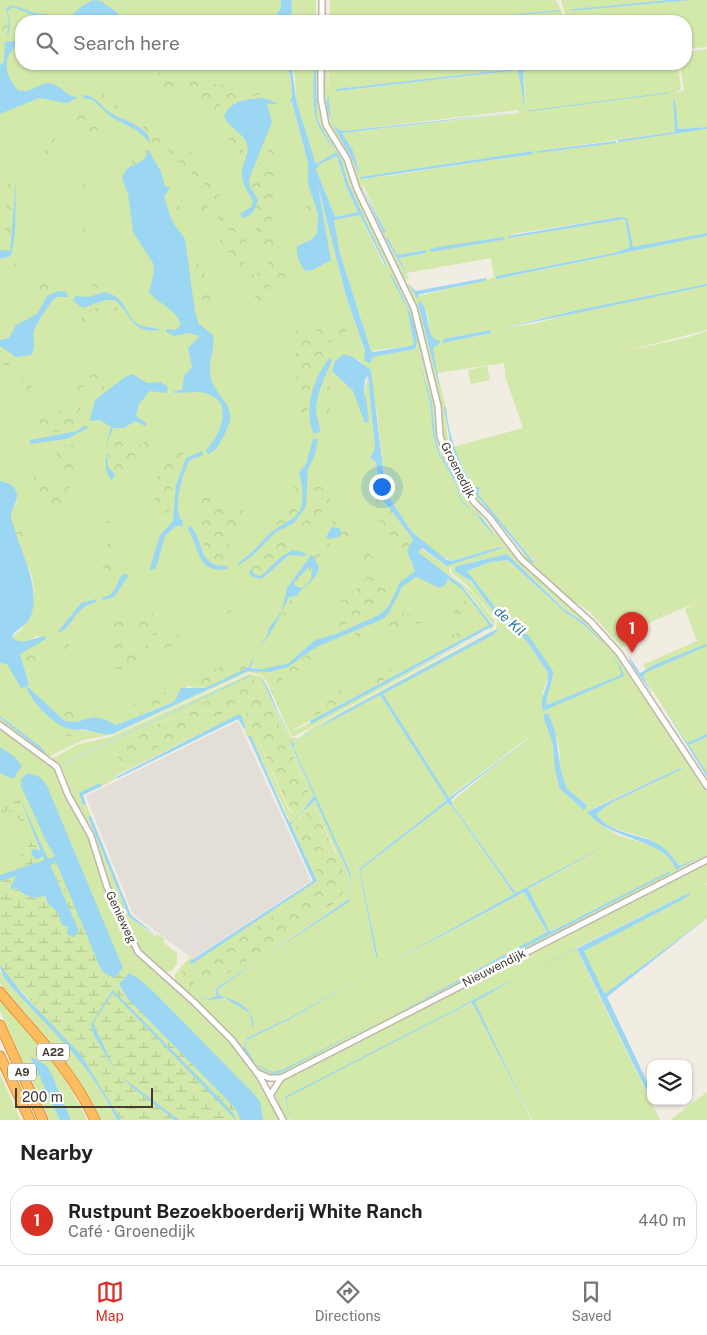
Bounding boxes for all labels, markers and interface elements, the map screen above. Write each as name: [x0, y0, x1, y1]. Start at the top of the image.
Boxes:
search box: [15, 15, 692, 70]
icon: search: [33, 29, 61, 57]
text: Search here: [73, 32, 180, 54]
street label: Groenedijk: [438, 440, 478, 501]
your location: [369, 474, 395, 500]
water label: de Kil: [491, 603, 529, 639]
pin: 1: [616, 612, 648, 653]
street label: Genieweg: [103, 889, 139, 945]
street label: Nieuwendijk: [460, 946, 528, 990]
road number: A22: [37, 1044, 69, 1060]
map controls: [647, 1060, 692, 1105]
button: layers: [647, 1060, 692, 1105]
road number: A9: [8, 1064, 36, 1080]
scale bar: [15, 1085, 152, 1108]
text: 200 m: [22, 1089, 63, 1105]
text: Nearby: [20, 1140, 93, 1165]
text: Rustpunt Bezoekboerderij White Ranch: [68, 1200, 423, 1222]
text: 1: [34, 1211, 40, 1230]
text: 440 m: [638, 1211, 686, 1230]
text: Café · Groenedijk: [68, 1222, 195, 1241]
tab: Map: [95, 1278, 124, 1324]
tab: Directions: [315, 1278, 381, 1324]
tab: Saved: [571, 1278, 612, 1324]

